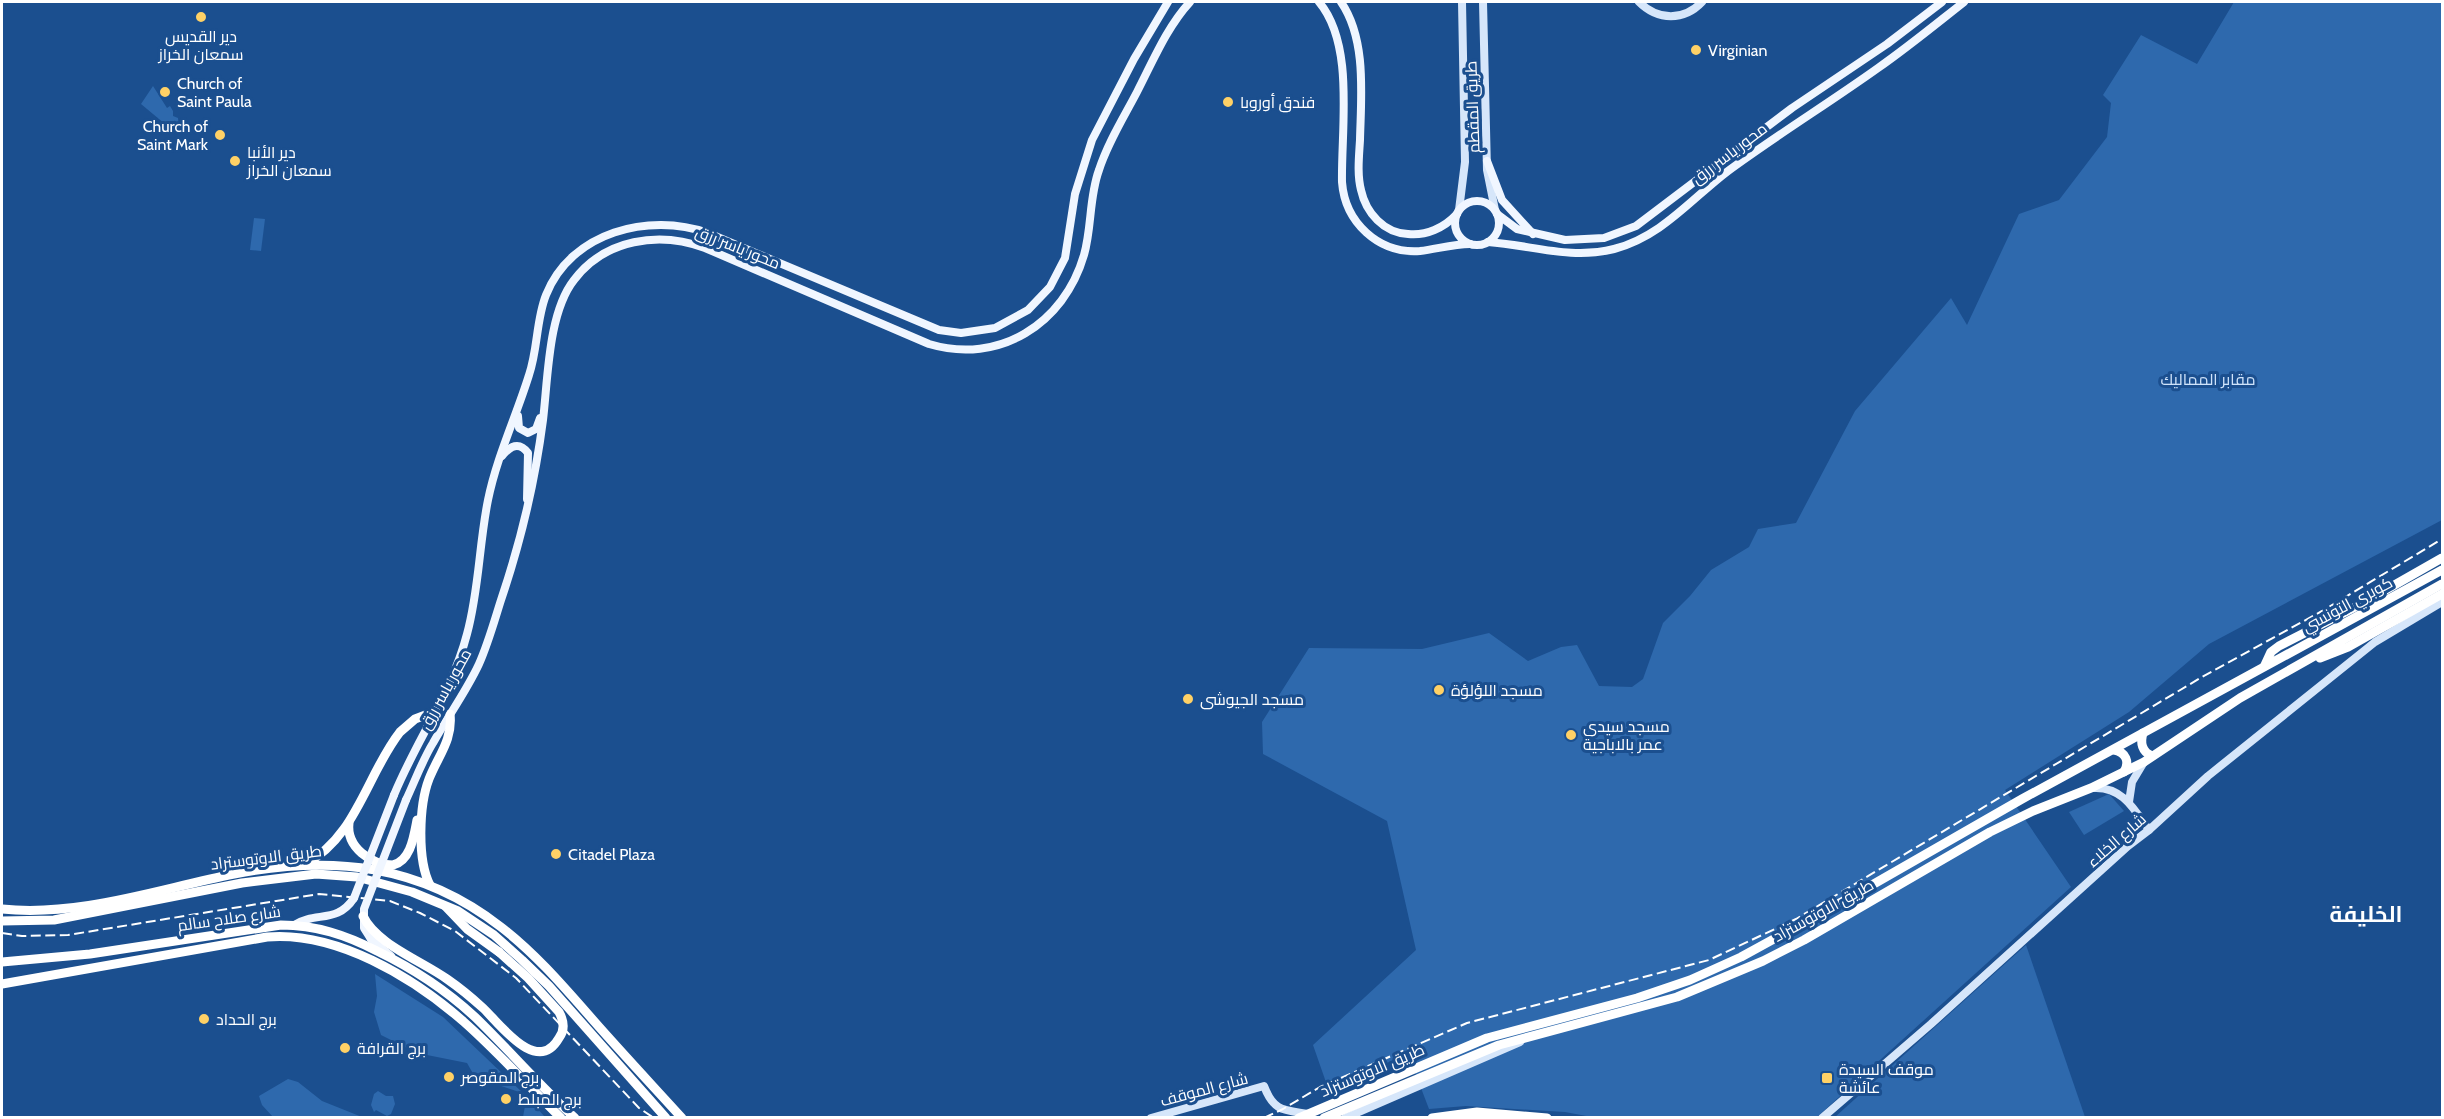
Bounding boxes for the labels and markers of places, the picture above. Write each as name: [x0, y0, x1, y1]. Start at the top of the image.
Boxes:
marker: دير القديس سمعان الخراز: [194, 10, 208, 24]
place label: دير القديس سمعان الخراز: [158, 27, 243, 65]
place label: Virginian: [1708, 41, 1767, 60]
marker: Virginian: [1689, 43, 1703, 57]
place label: Church of Saint Paula: [177, 74, 252, 111]
marker: Church of Saint Paula: [158, 85, 172, 99]
place label: فندق أوروبا: [1240, 93, 1315, 113]
marker: فندق أوروبا: [1221, 95, 1235, 109]
place label: Church of Saint Mark: [137, 117, 209, 154]
marker: Church of Saint Mark: [213, 128, 227, 142]
place label: دير الأنبا سمعان الخراز: [246, 143, 332, 181]
marker: دير الأنبا سمعان الخراز: [228, 154, 242, 168]
place label: مسجد اللؤلؤة: [1451, 681, 1543, 700]
marker: مسجد اللؤلؤة: [1432, 683, 1446, 697]
place label: مسجد الجيوشى: [1200, 690, 1304, 710]
marker: مسجد الجيوشى: [1181, 692, 1195, 706]
place label: مسجد سيدى عمر بالاباجية: [1583, 717, 1670, 754]
marker: مسجد سيدى عمر بالاباجية: [1564, 728, 1578, 742]
place label: Citadel Plaza: [568, 845, 655, 864]
marker: Citadel Plaza: [549, 847, 563, 861]
place label: برج الحداد: [216, 1010, 277, 1031]
marker: برج الحداد: [197, 1012, 211, 1026]
place label: برج القرافة: [357, 1039, 426, 1060]
marker: برج القرافة: [338, 1041, 352, 1055]
place label: موقف السيدة عائشة: [1839, 1060, 1934, 1097]
place label: برج المقوصر: [460, 1068, 539, 1089]
marker: برج المقوصر: [442, 1070, 456, 1084]
marker: موقف السيدة عائشة: [1820, 1071, 1834, 1085]
place label: برج المبلط: [518, 1090, 582, 1111]
marker: برج المبلط: [499, 1092, 513, 1106]

